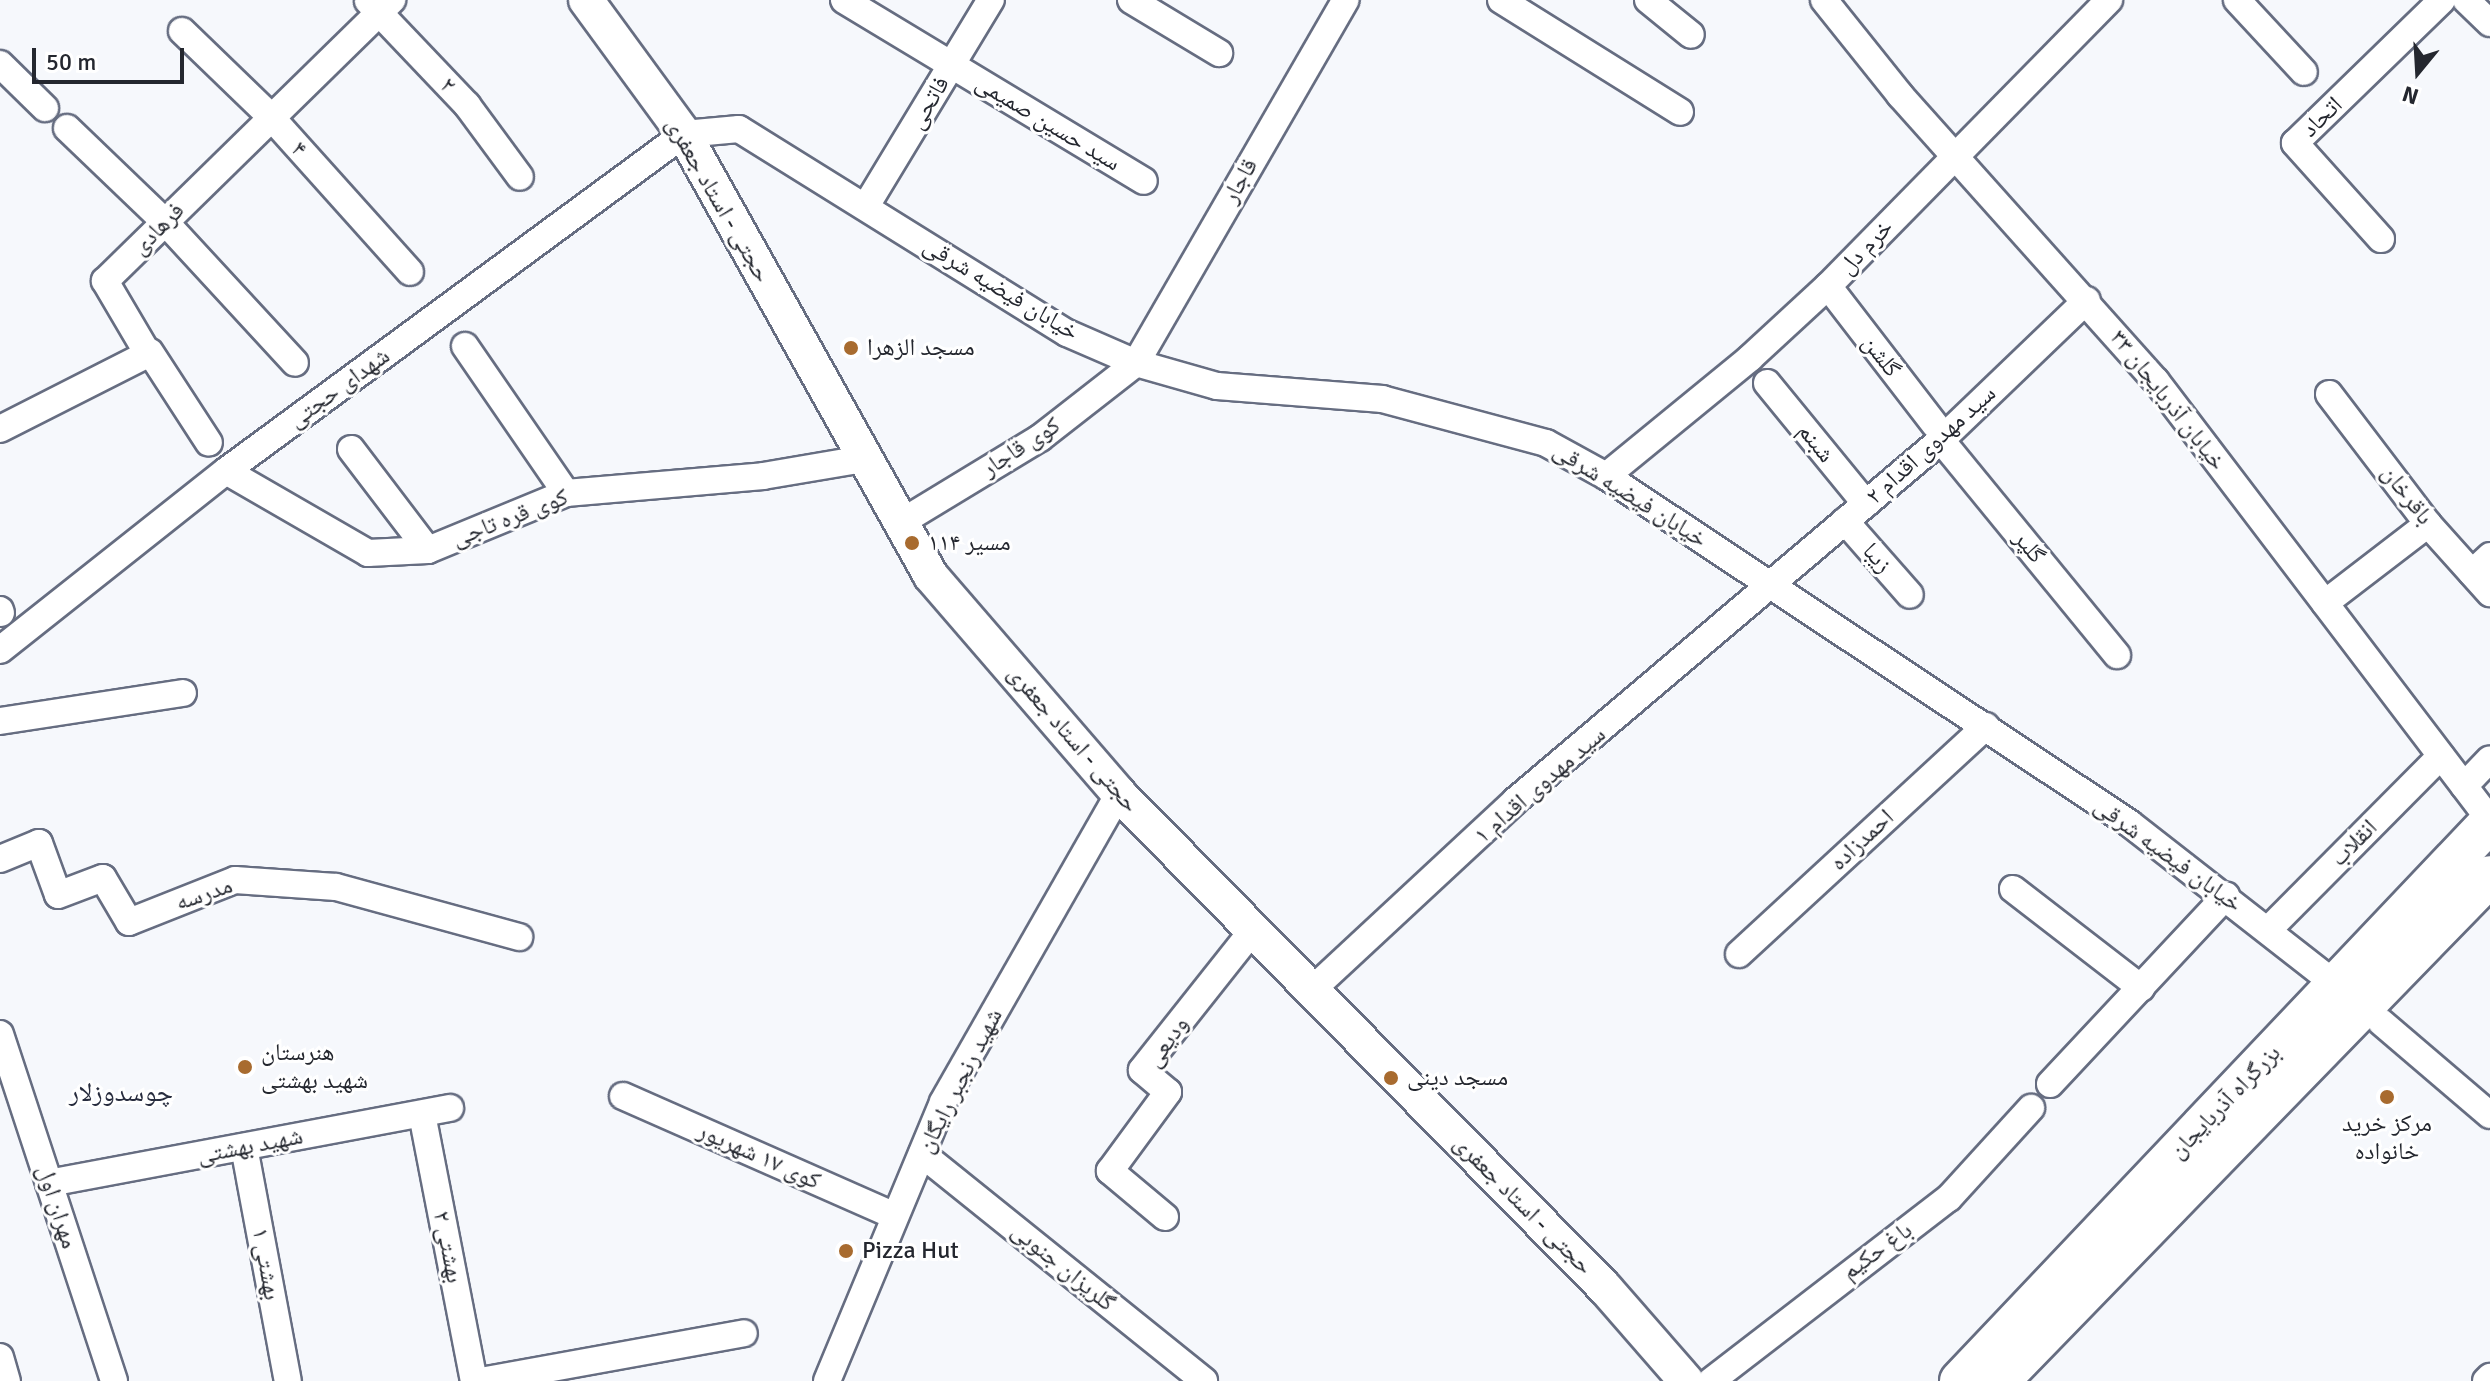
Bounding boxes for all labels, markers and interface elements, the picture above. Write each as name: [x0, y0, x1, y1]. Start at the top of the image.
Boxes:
scale bar: [36, 32, 188, 82]
north arrow: [2378, 32, 2458, 112]
text: 50 m: [46, 47, 96, 77]
street label: سید حسین صمیمی: [970, 68, 1126, 178]
street label: ۲: [434, 71, 462, 99]
street label: فاتحی: [902, 71, 956, 135]
text: N: [2399, 80, 2422, 111]
street label: اتحاد: [2295, 91, 2349, 143]
street label: حجتی - استاد جعفری: [659, 112, 777, 288]
street label: ۴: [285, 135, 313, 163]
street label: قاجار: [1216, 154, 1264, 208]
street label: فرهادی: [126, 197, 190, 261]
street label: خرم دل: [1833, 213, 1899, 281]
street label: خیابان فیضیه شرقی: [918, 231, 1084, 347]
street label: خیابان آذربایجان ۳۳: [2104, 324, 2232, 476]
street label: گلشن: [1856, 329, 1906, 383]
place label: مسجد الزهرا: [867, 334, 975, 362]
marker: مسجد الزهرا: [842, 339, 860, 357]
street label: شهدای حجتی: [283, 342, 395, 434]
street label: سید مهدوی اقدام ۲: [1860, 379, 2002, 511]
street label: کوی قاجار: [976, 411, 1066, 483]
street label: شبنم: [1791, 417, 1841, 469]
street label: خیابان فیضیه شرقی: [1548, 436, 1712, 554]
street label: باقرخان: [2375, 459, 2439, 531]
street label: کوی قره تاجی: [448, 483, 572, 553]
street label: گلپر: [2007, 525, 2051, 569]
place label: مسیر ۱۱۴: [928, 529, 1011, 557]
marker: مسیر ۱۱۴: [903, 534, 921, 552]
street label: زیبا: [1856, 537, 1898, 579]
street label: حجتی - استاد جعفری: [1001, 659, 1145, 819]
street label: سید مهدوی اقدام ۱: [1468, 720, 1612, 850]
street label: خیابان فیضیه شرقی: [2088, 792, 2248, 918]
street label: احمدزاده: [1824, 803, 1900, 877]
street label: انقلاب: [2324, 813, 2384, 873]
street label: مدرسه: [172, 871, 236, 917]
street label: شهید رنجبر رایگان: [911, 1004, 1009, 1158]
street label: ودیعی: [1139, 1011, 1195, 1073]
place label: هنرستان شهید بهشتی: [261, 1039, 368, 1095]
street label: بزرگراه آذربایجان: [2163, 1039, 2287, 1165]
marker: هنرستان شهید بهشتی: [236, 1058, 254, 1076]
place label: مسجد دینی: [1407, 1064, 1508, 1092]
marker: مسجد دینی: [1382, 1069, 1400, 1087]
district label: چوسدوزلار: [69, 1078, 173, 1110]
marker: مرکز خرید خانواده: [2378, 1088, 2396, 1106]
place label: مرکز خرید خانواده: [2342, 1110, 2432, 1166]
street label: کوی ۱۷ شهریور: [693, 1116, 825, 1196]
street label: شهید بهشتی: [195, 1122, 305, 1170]
street label: حجتی - استاد جعفری: [1447, 1129, 1599, 1281]
street label: مهران اول: [30, 1162, 84, 1252]
street label: بهشتی ۲: [427, 1209, 469, 1285]
street label: گلریزان جنوبی: [1005, 1216, 1121, 1318]
street label: باغ حکیم: [1836, 1216, 1918, 1286]
street label: بهشتی ۱: [245, 1226, 287, 1302]
place label: Pizza Hut: [862, 1237, 959, 1265]
marker: Pizza Hut: [837, 1242, 855, 1260]

